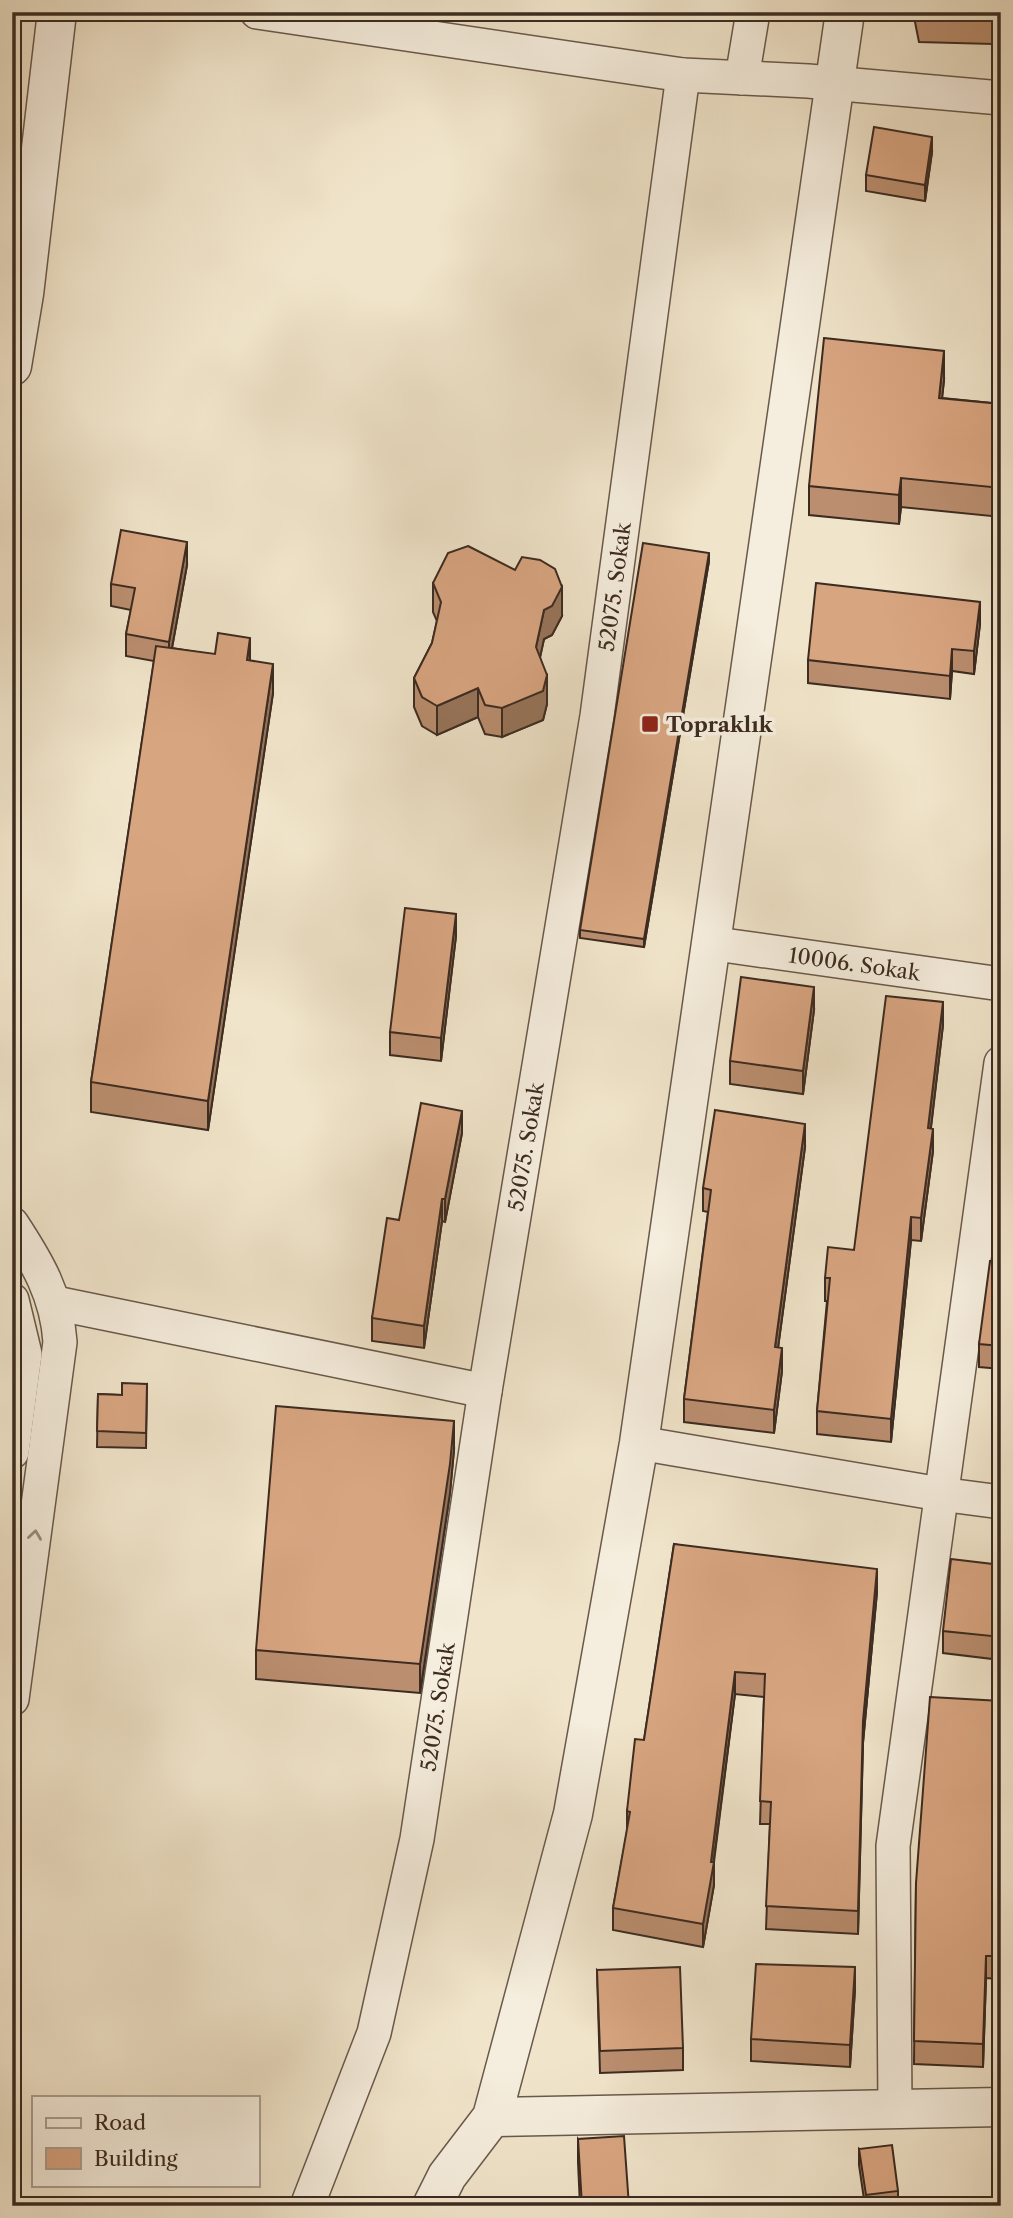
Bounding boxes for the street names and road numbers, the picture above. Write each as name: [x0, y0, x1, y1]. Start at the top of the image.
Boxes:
street label: 52075. Sokak: [593, 520, 635, 653]
street label: 10006. Sokak: [787, 942, 923, 985]
street label: 52075. Sokak: [503, 1080, 549, 1213]
street label: 52075. Sokak: [415, 1640, 459, 1773]

